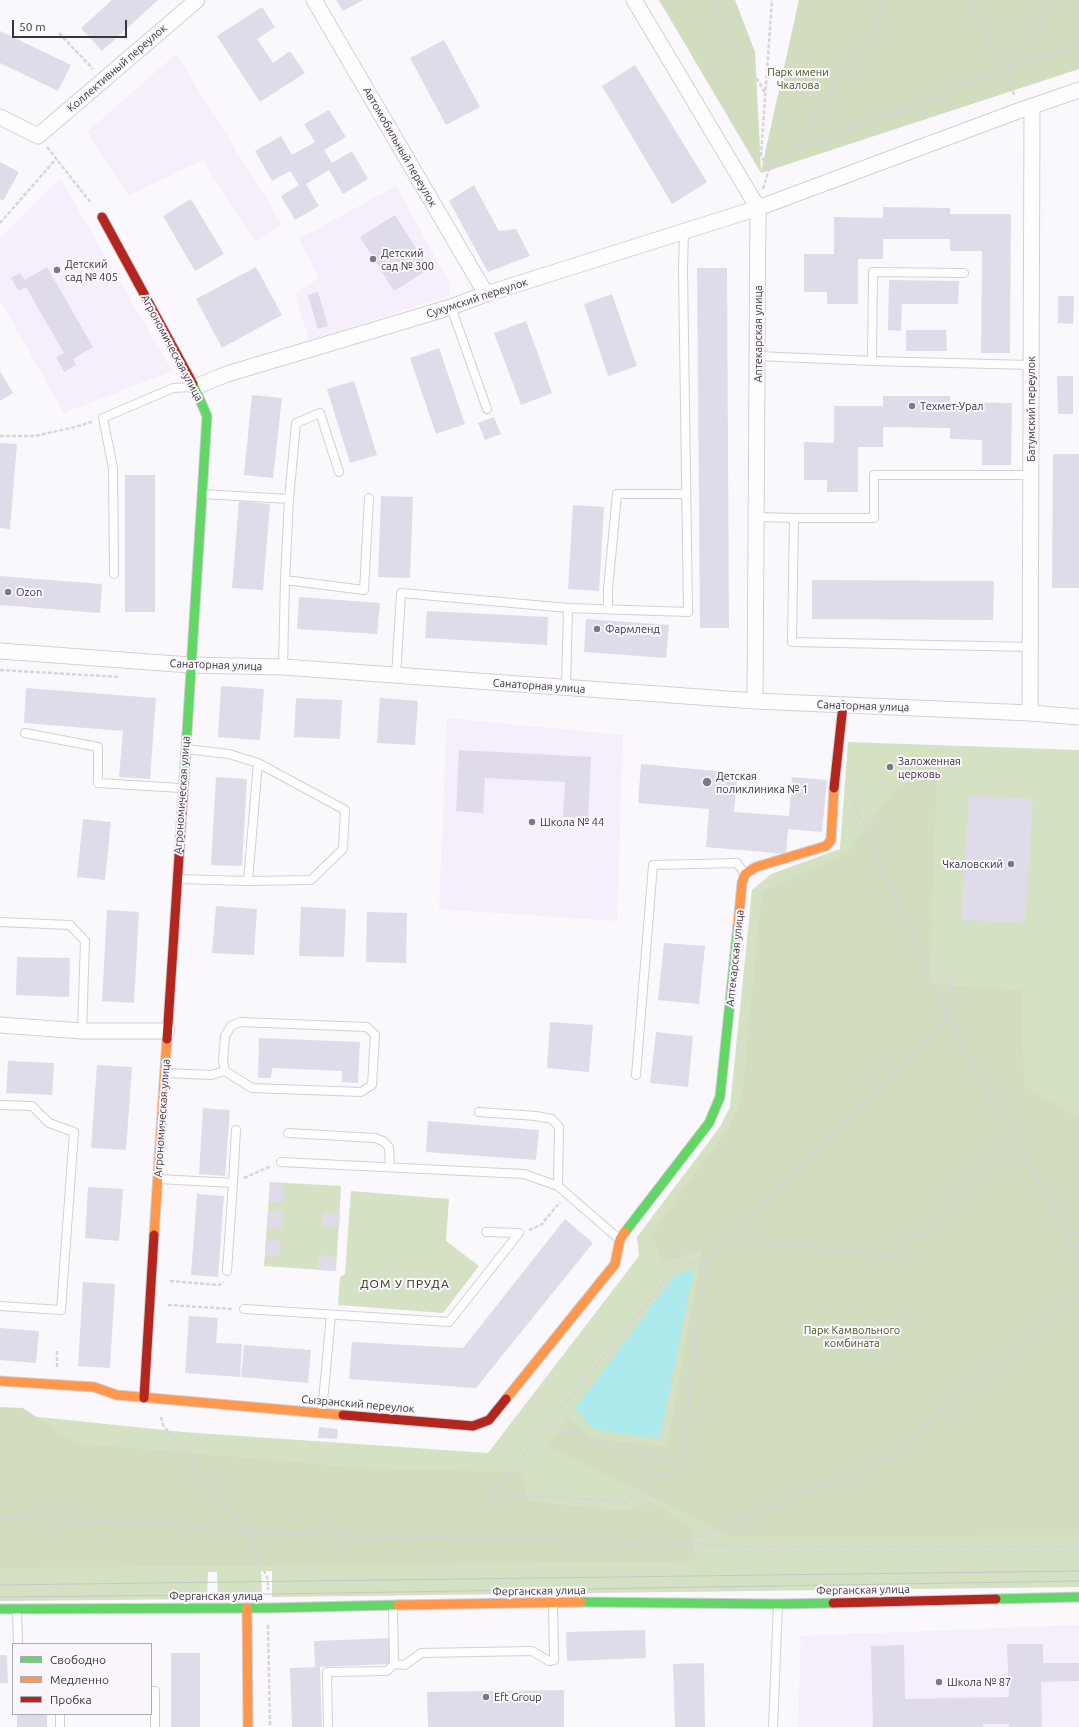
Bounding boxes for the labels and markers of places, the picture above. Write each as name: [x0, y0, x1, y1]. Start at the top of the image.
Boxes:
place label: Детский сад № 300: [381, 246, 434, 272]
marker: Детский сад № 300: [368, 254, 378, 264]
place label: Детский сад № 405: [65, 257, 118, 283]
marker: Детский сад № 405: [52, 265, 62, 275]
place label: Техмет-Урал: [920, 399, 983, 413]
marker: Техмет-Урал: [907, 401, 917, 411]
place label: Ozon: [16, 585, 42, 599]
marker: Ozon: [3, 587, 13, 597]
place label: Фармленд: [605, 622, 660, 636]
marker: Фармленд: [592, 624, 602, 634]
place label: Заложенная церковь: [898, 754, 961, 780]
marker: Заложенная церковь: [885, 762, 895, 772]
place label: Детская поликлиника № 1: [716, 769, 808, 795]
marker: Детская поликлиника № 1: [701, 776, 713, 788]
place label: Школа № 44: [540, 815, 604, 829]
marker: Школа № 44: [527, 817, 537, 827]
place label: Чкаловский: [942, 857, 1003, 871]
marker: Чкаловский: [1006, 859, 1016, 869]
place label: Школа № 87: [947, 1675, 1011, 1689]
marker: Школа № 87: [934, 1677, 944, 1687]
place label: Eft Group: [494, 1690, 542, 1704]
marker: Eft Group: [481, 1692, 491, 1702]

